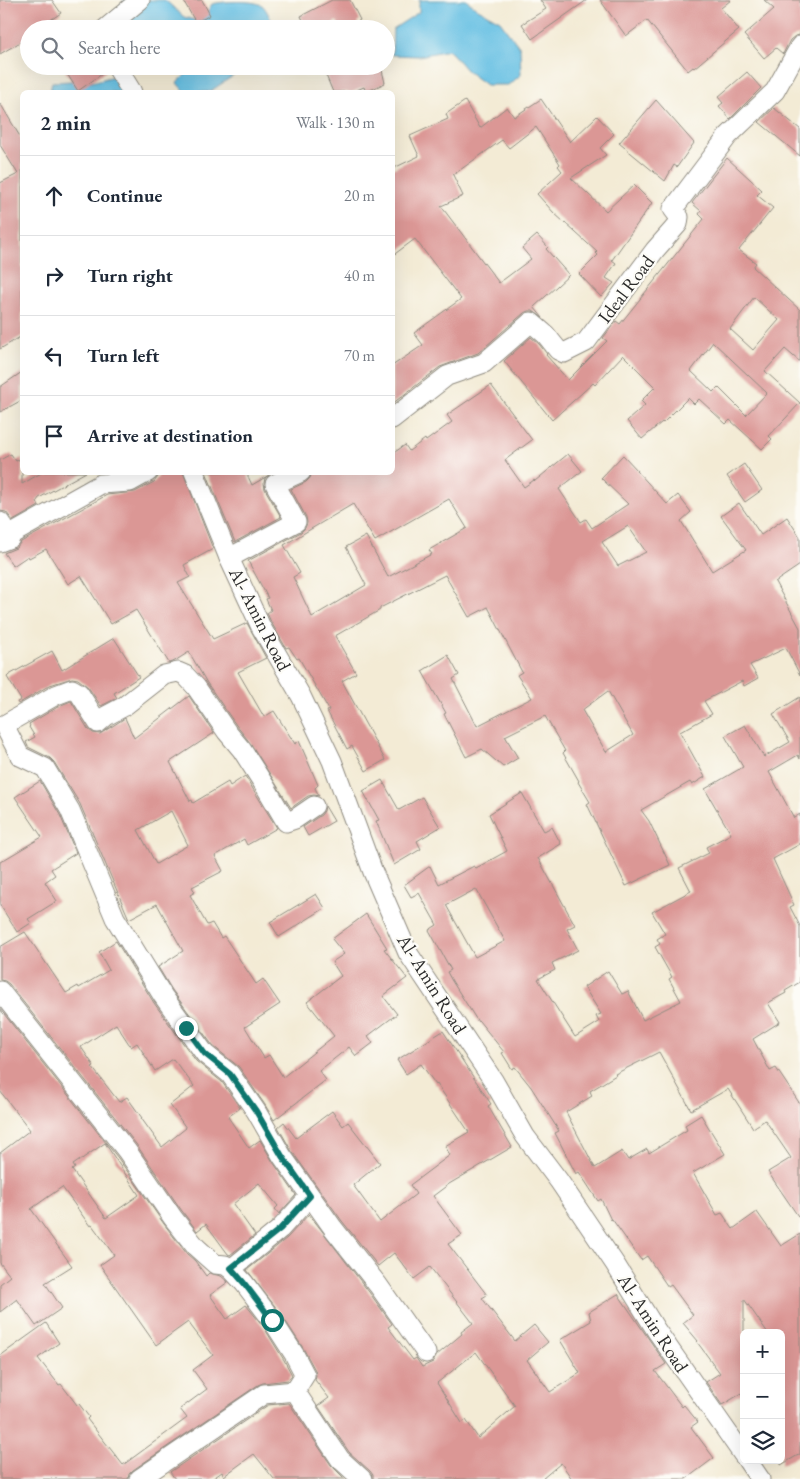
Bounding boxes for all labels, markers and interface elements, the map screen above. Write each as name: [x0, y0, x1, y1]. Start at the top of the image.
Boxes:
search box: [20, 20, 395, 75]
icon: search: [38, 34, 66, 62]
text: Search here: [78, 35, 160, 60]
text: 2 min: [40, 109, 91, 136]
text: Walk · 130 m: [296, 112, 375, 133]
icon: ahead: [40, 182, 68, 210]
text: Continue: [87, 183, 162, 208]
text: 20 m: [344, 185, 375, 206]
street label: Ideal Road: [592, 250, 660, 328]
icon: right: [40, 262, 68, 290]
text: Turn right: [87, 263, 173, 288]
text: 40 m: [344, 265, 375, 286]
icon: left: [40, 342, 68, 370]
text: Turn left: [87, 343, 159, 368]
text: 70 m: [344, 345, 375, 366]
icon: arrive: [40, 422, 68, 450]
text: Arrive at destination: [87, 423, 253, 448]
street label: Al- Amin Road: [223, 562, 297, 675]
street label: Al- Amin Road: [391, 929, 473, 1039]
route end: [175, 1017, 198, 1040]
street label: Al- Amin Road: [611, 1268, 694, 1377]
route start: [261, 1309, 284, 1332]
map controls: [740, 1329, 785, 1464]
button: +: [740, 1329, 785, 1374]
button: −: [740, 1374, 785, 1419]
button: layers: [740, 1419, 785, 1464]

